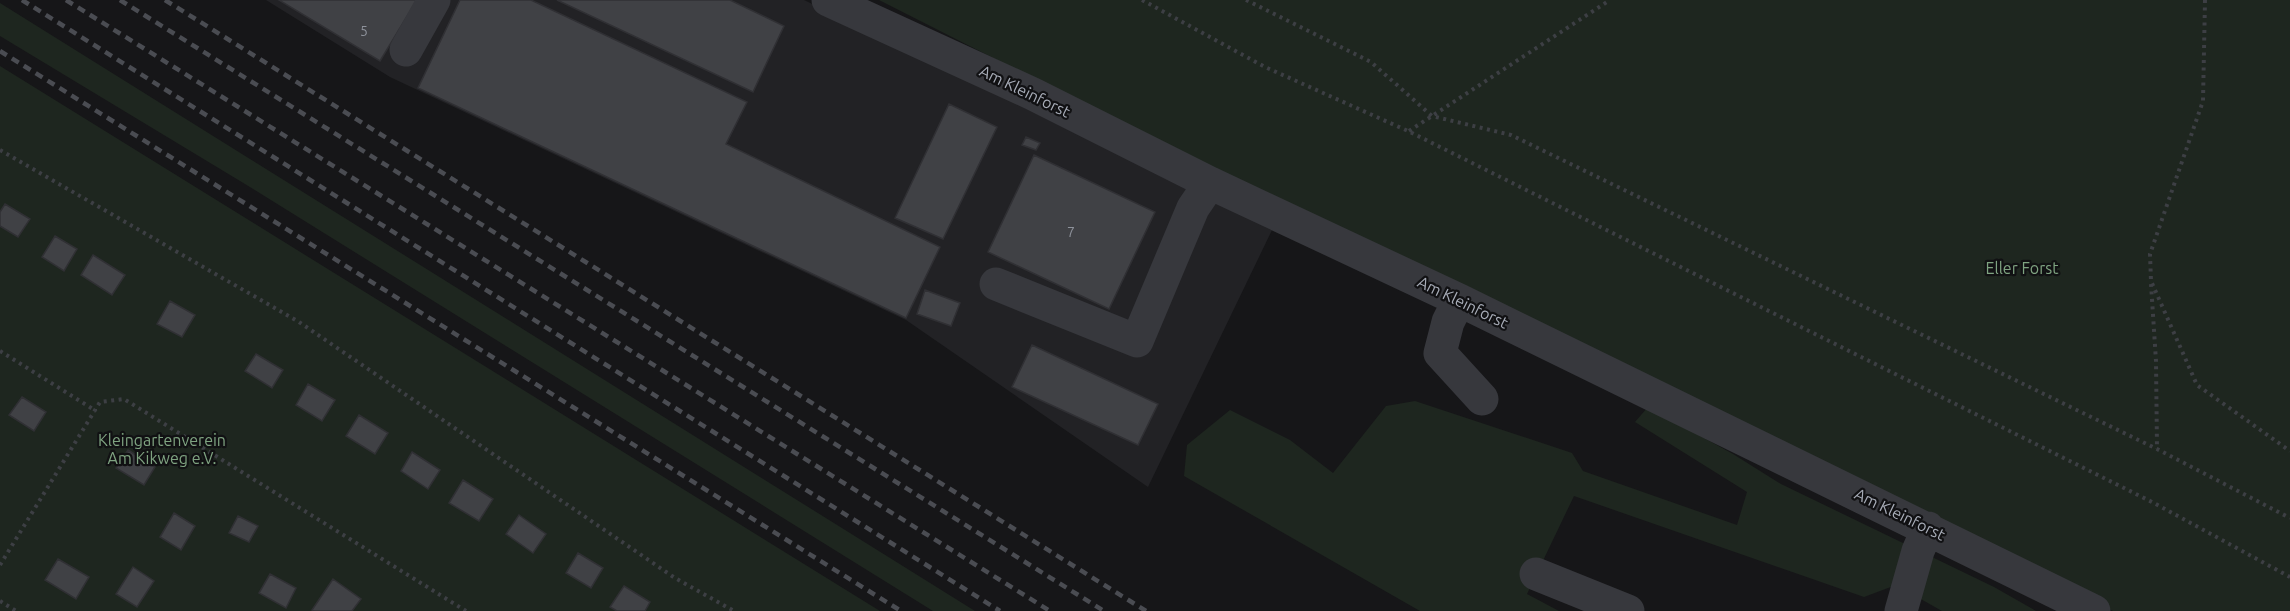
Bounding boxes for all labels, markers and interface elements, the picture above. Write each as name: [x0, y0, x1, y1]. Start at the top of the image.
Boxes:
house number: 5: [360, 23, 368, 39]
street label: Am Kleinforst: [977, 61, 1074, 121]
house number: 7: [1067, 224, 1075, 240]
park label: Eller Forst: [1986, 259, 2059, 277]
street label: Am Kleinforst: [1415, 272, 1512, 332]
park label: Kleingartenverein Am Kikweg e.V.: [98, 431, 226, 467]
street label: Am Kleinforst: [1852, 484, 1949, 544]

